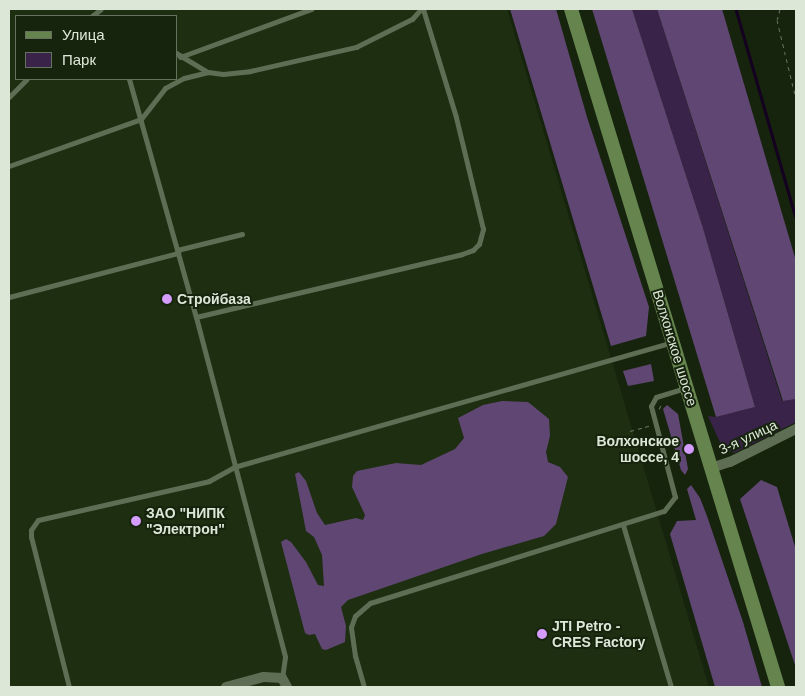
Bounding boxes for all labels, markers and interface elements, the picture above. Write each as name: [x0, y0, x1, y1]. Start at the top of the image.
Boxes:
legend: [15, 15, 178, 80]
text: Улица: [62, 26, 105, 43]
text: Парк: [62, 51, 96, 68]
street label: Волхонское шоссе: [649, 288, 701, 408]
place label: Стройбаза: [177, 291, 251, 307]
marker: Стройбаза: [161, 293, 173, 305]
street label: 3-я улица: [716, 416, 780, 458]
place label: Волхонское шоссе, 4: [596, 433, 679, 466]
marker: Волхонское шоссе, 4: [683, 443, 695, 455]
place label: ЗАО "НИПК "Электрон": [146, 505, 225, 538]
marker: ЗАО "НИПК "Электрон": [130, 515, 142, 527]
place label: JTI Petro - CRES Factory: [552, 618, 645, 650]
marker: JTI Petro - CRES Factory: [536, 628, 548, 640]

